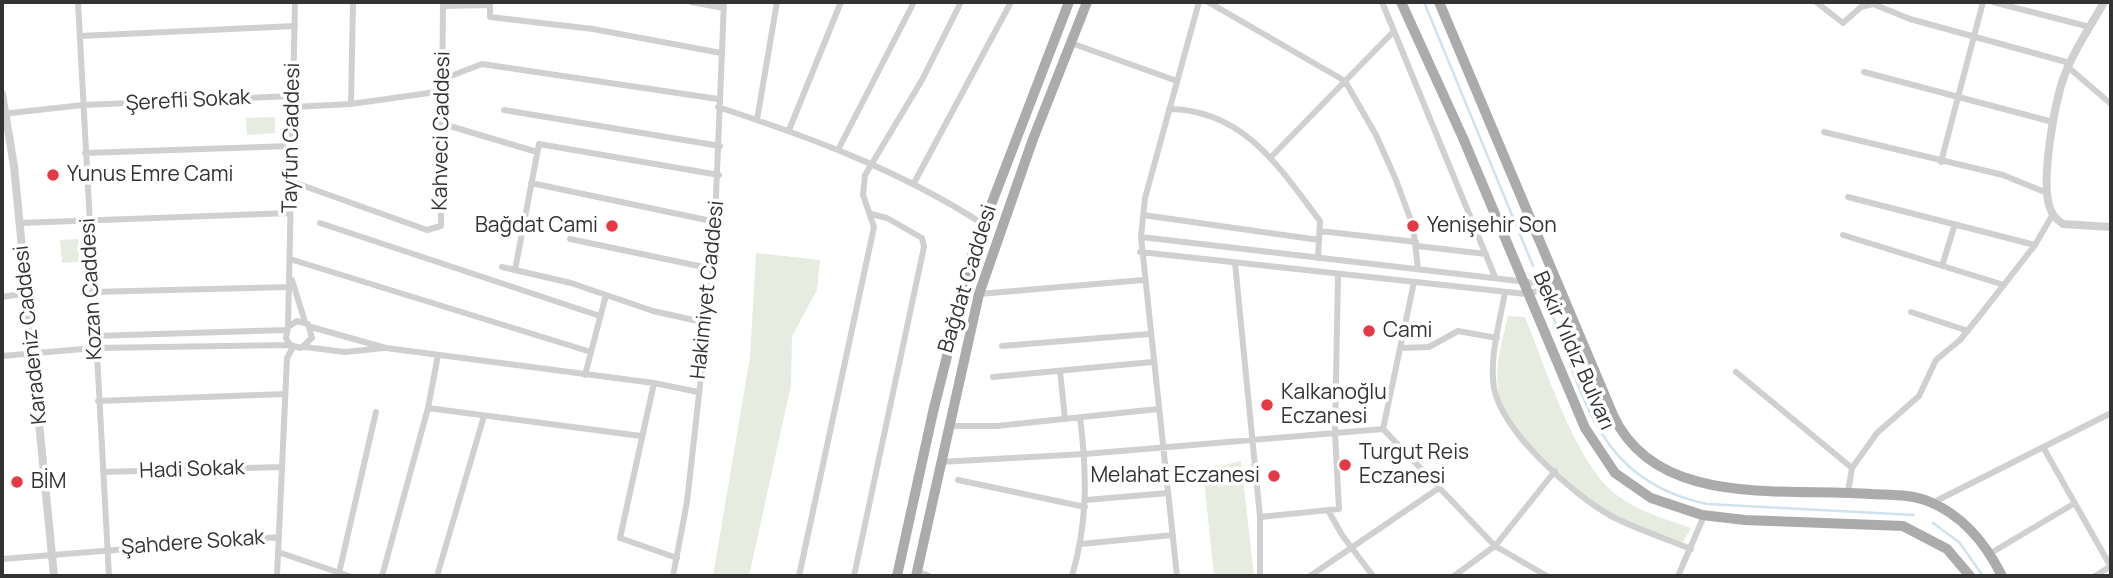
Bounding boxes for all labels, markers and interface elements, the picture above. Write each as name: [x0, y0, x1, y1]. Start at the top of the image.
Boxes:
street label: Kahveci Caddesi: [428, 51, 456, 211]
street label: Tayfun Caddesi: [278, 63, 306, 213]
street label: Şerefli Sokak: [125, 85, 251, 117]
place label: Yunus Emre Cami: [67, 162, 233, 188]
marker: Yunus Emre Cami: [45, 167, 61, 183]
street label: Hakimiyet Caddesi: [686, 199, 730, 381]
street label: Bağdat Caddesi: [934, 202, 1002, 356]
place label: Bağdat Cami: [475, 213, 598, 239]
place label: Yenişehir Son: [1427, 213, 1557, 239]
street label: Kozan Caddesi: [76, 217, 108, 361]
marker: Bağdat Cami: [604, 218, 620, 234]
marker: Yenişehir Son: [1405, 218, 1421, 234]
street label: Karadeniz Caddesi: [9, 244, 53, 426]
street label: Bekir Yıldız Bulvarı: [1527, 268, 1619, 434]
place label: Cami: [1383, 318, 1432, 344]
marker: Cami: [1361, 323, 1377, 339]
place label: Kalkanoğlu Eczanesi: [1281, 380, 1387, 430]
marker: Kalkanoğlu Eczanesi: [1259, 397, 1275, 413]
place label: Turgut Reis Eczanesi: [1359, 440, 1469, 490]
street label: Hadi Sokak: [139, 456, 245, 484]
marker: Turgut Reis Eczanesi: [1337, 457, 1353, 473]
place label: Melahat Eczanesi: [1090, 463, 1260, 489]
marker: Melahat Eczanesi: [1266, 468, 1282, 484]
place label: BİM: [31, 469, 66, 495]
marker: BİM: [9, 474, 25, 490]
street label: Şahdere Sokak: [121, 525, 265, 561]

